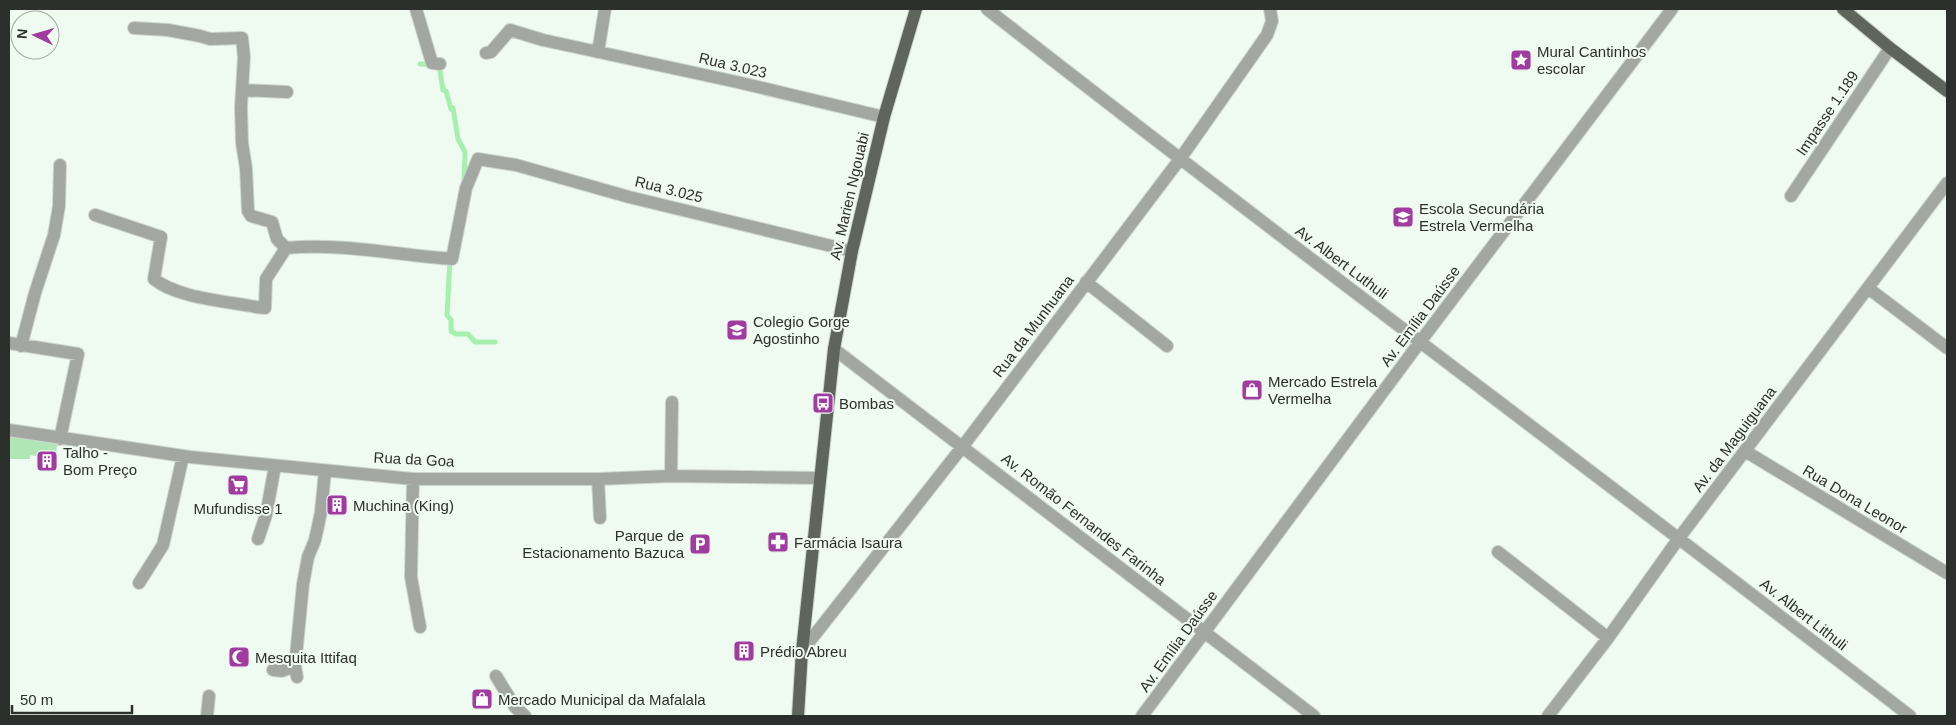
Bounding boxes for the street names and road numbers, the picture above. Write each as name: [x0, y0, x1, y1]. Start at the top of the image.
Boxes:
street label: Rua 3.023: [697, 49, 769, 81]
street label: Impasse 1.189: [1792, 67, 1862, 159]
street label: Av. Marien Ngouabi: [826, 131, 872, 261]
street label: Rua 3.025: [633, 172, 705, 206]
street label: Av. Albert Luthuli: [1292, 222, 1392, 302]
street label: Av. Emília Daússe: [1377, 262, 1463, 370]
street label: Rua da Munhuana: [989, 271, 1077, 380]
street label: Av. da Maguiguana: [1689, 382, 1780, 495]
street label: Rua da Goa: [373, 448, 455, 470]
street label: Av. Romão Fernandes Farinha: [999, 450, 1170, 589]
street label: Rua Dona Leonor: [1800, 461, 1910, 537]
street label: Av. Albert Lithuli: [1757, 575, 1851, 653]
street label: Av. Emília Daússe: [1136, 587, 1220, 695]

